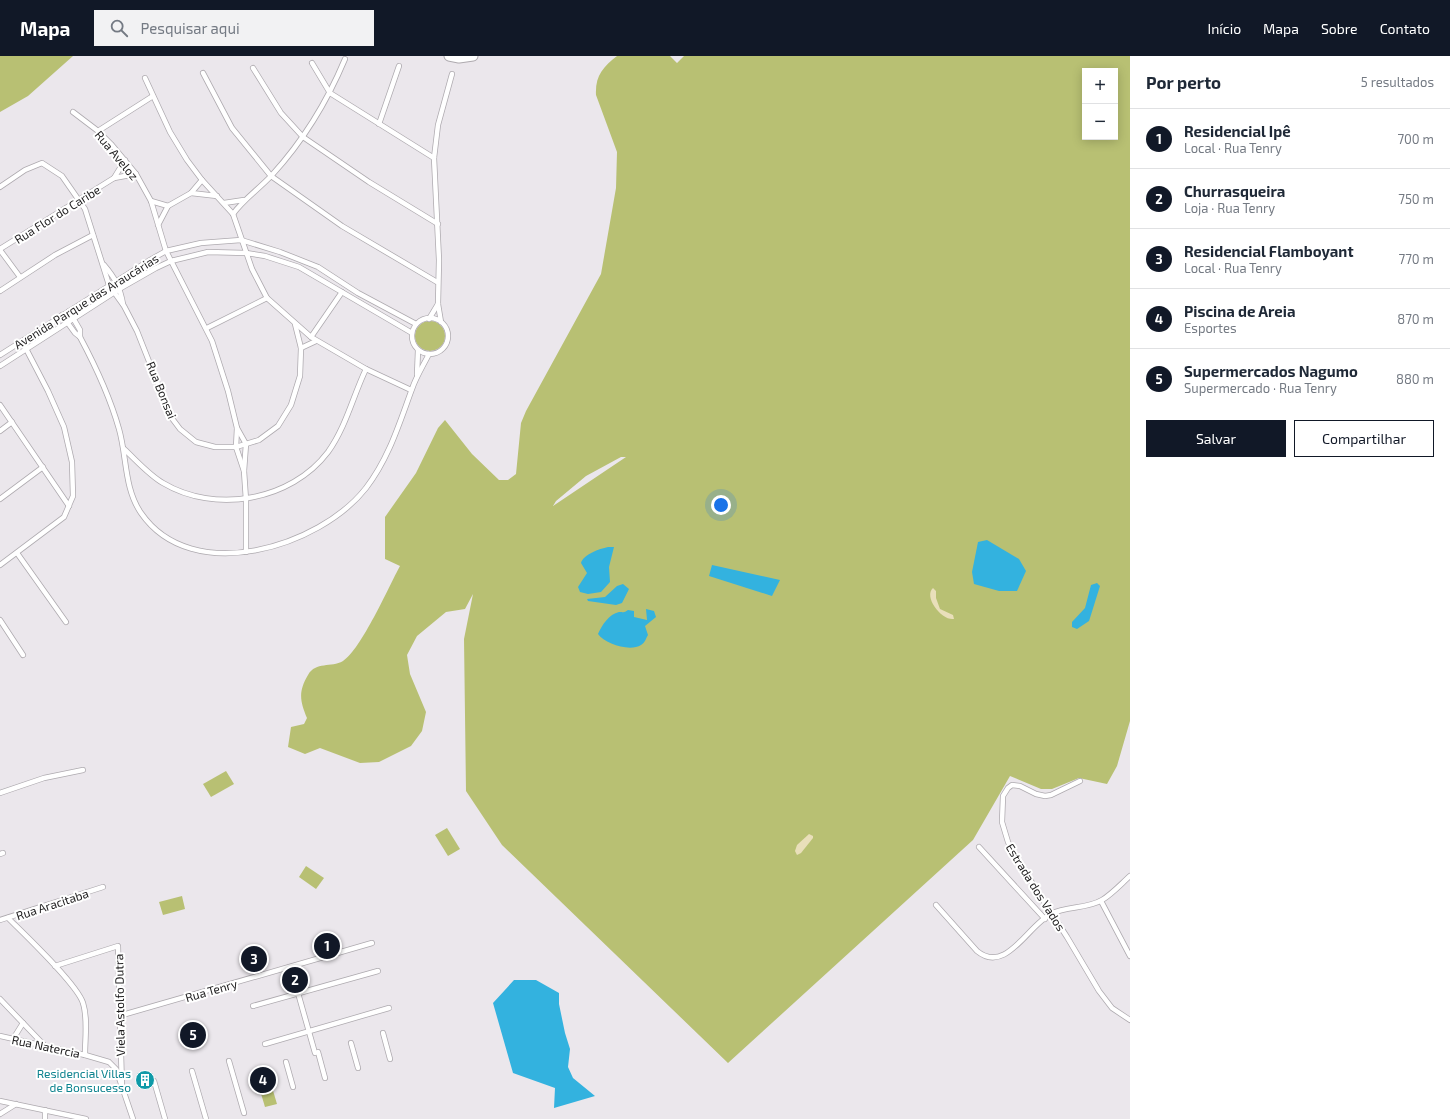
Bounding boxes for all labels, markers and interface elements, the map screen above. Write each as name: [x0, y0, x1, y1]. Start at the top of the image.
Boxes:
search box: [94, 10, 374, 46]
text: Mapa: [20, 17, 70, 40]
icon: search: [108, 17, 130, 39]
text: Pesquisar aqui: [140, 19, 240, 37]
text: Início: [1208, 20, 1241, 37]
text: Mapa: [1263, 20, 1299, 37]
text: Sobre: [1321, 20, 1358, 37]
text: Contato: [1380, 20, 1430, 37]
map controls: [1082, 68, 1118, 140]
button: +: [1082, 68, 1118, 104]
text: Por perto: [1146, 72, 1221, 92]
text: 5 resultados: [1361, 74, 1434, 90]
button: −: [1082, 104, 1118, 140]
text: Residencial Ipê: [1184, 122, 1291, 140]
street label: Rua Aveloz: [92, 128, 142, 182]
text: 1: [1156, 131, 1162, 147]
text: 700 m: [1397, 131, 1434, 147]
text: Local · Rua Tenry: [1184, 140, 1282, 156]
street label: Rua Flor do Caribe: [12, 182, 102, 246]
text: Churrasqueira: [1184, 182, 1285, 200]
text: 2: [1155, 191, 1163, 207]
text: 750 m: [1398, 191, 1434, 207]
text: Loja · Rua Tenry: [1184, 200, 1275, 216]
text: Residencial Flamboyant: [1184, 242, 1354, 260]
street label: Avenida Parque das Araucárias: [11, 251, 161, 351]
text: 3: [1155, 251, 1163, 267]
text: 770 m: [1399, 251, 1434, 267]
text: Local · Rua Tenry: [1184, 260, 1282, 276]
text: Piscina de Areia: [1184, 302, 1295, 320]
text: 4: [1155, 311, 1163, 327]
text: 870 m: [1397, 311, 1434, 327]
text: Esportes: [1184, 320, 1237, 336]
street label: Rua Bonsai: [144, 359, 180, 421]
text: Supermercados Nagumo: [1184, 362, 1358, 380]
text: 5: [1155, 371, 1163, 387]
text: 880 m: [1396, 371, 1434, 387]
text: Supermercado · Rua Tenry: [1184, 380, 1337, 396]
button: Salvar: [1146, 420, 1286, 457]
button: Compartilhar: [1294, 420, 1434, 457]
your location: [711, 495, 731, 515]
street label: Estrada dos Vados: [1003, 841, 1069, 933]
street label: Rua Aracitaba: [14, 886, 90, 922]
pin: 1: [314, 931, 340, 961]
pin: 3: [241, 944, 267, 974]
street label: Viela Astolfo Dutra: [111, 954, 127, 1056]
pin: 2: [282, 965, 308, 995]
street label: Rua Tenry: [183, 976, 239, 1004]
pin: 5: [180, 1020, 206, 1050]
street label: Rua Natercia: [10, 1032, 82, 1060]
pin: 4: [250, 1065, 276, 1095]
place label: Residencial Villas de Bonsucesso: [37, 1066, 131, 1094]
building icon: Residencial Villas de Bonsucesso: [134, 1069, 156, 1091]

